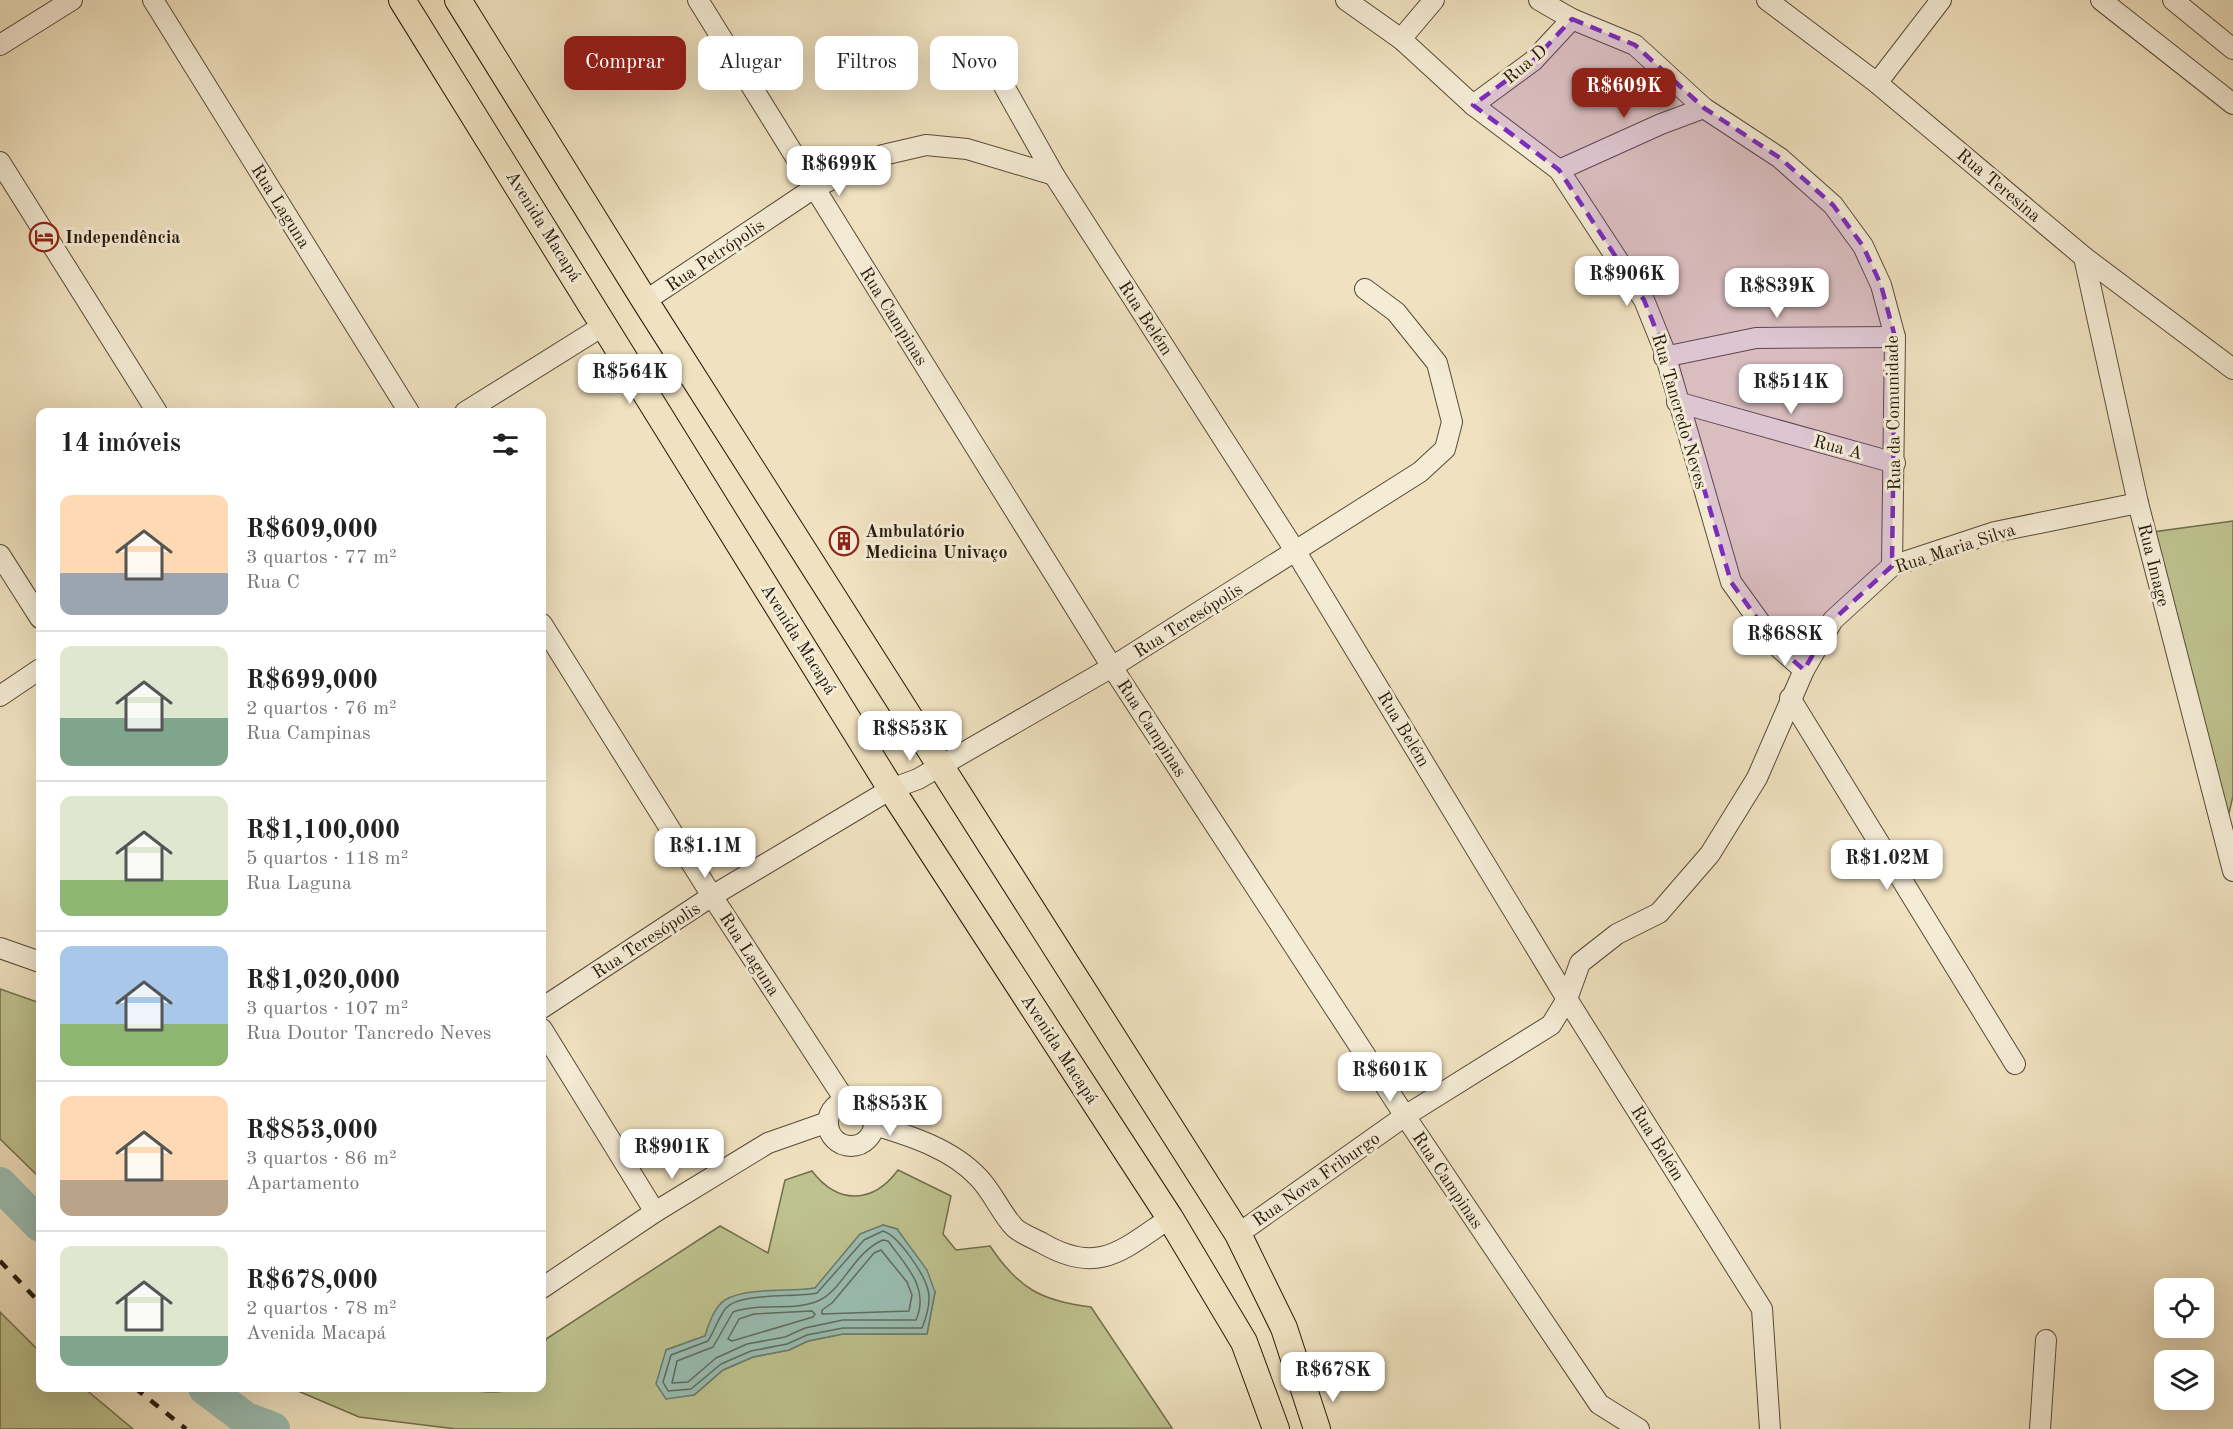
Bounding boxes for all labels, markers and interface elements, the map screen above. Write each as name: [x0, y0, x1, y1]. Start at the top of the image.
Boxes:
chip: Comprar: [564, 36, 686, 90]
chip: Alugar: [698, 36, 803, 90]
chip: Filtros: [815, 36, 918, 90]
chip: Novo: [930, 36, 1018, 90]
street label: Rua D: [1501, 42, 1551, 88]
pin: R$609K: [1575, 68, 1673, 119]
text: R$609K: [1586, 77, 1662, 97]
pin: R$699K: [790, 146, 888, 197]
street label: Rua Teresina: [1953, 146, 2044, 226]
text: R$699K: [801, 155, 877, 175]
street label: Rua Laguna: [247, 161, 313, 252]
street label: Avenida Macapá: [502, 168, 584, 285]
street label: Rua Petrópolis: [663, 216, 768, 295]
hotel icon: Independência: [28, 221, 60, 253]
place label: Independência: [65, 229, 181, 247]
pin: R$906K: [1578, 256, 1676, 307]
street label: Rua Campinas: [856, 264, 931, 369]
text: R$906K: [1589, 265, 1665, 285]
pin: R$839K: [1728, 268, 1826, 319]
text: R$839K: [1739, 277, 1815, 297]
street label: Rua Belém: [1115, 278, 1176, 359]
street label: Rua Tancredo Neves: [1648, 332, 1710, 491]
street label: Rua da Comunidade: [1884, 335, 1904, 491]
pin: R$564K: [581, 354, 679, 405]
text: R$564K: [592, 363, 668, 383]
pin: R$514K: [1742, 364, 1840, 415]
text: R$514K: [1753, 373, 1829, 393]
icon: filters: [489, 428, 522, 461]
text: 14 imóveis: [60, 431, 181, 457]
street label: Rua A: [1811, 433, 1865, 463]
text: R$609,000: [246, 517, 378, 543]
icon: home: [108, 519, 180, 591]
street label: Rua Maria Silva: [1893, 521, 2018, 577]
street label: Rua Image: [2134, 522, 2172, 609]
place label: Ambulatório Medicina Univaço: [865, 523, 1008, 562]
building icon: Ambulatório Medicina Univaço: [828, 525, 860, 557]
text: 3 quartos · 77 m²: [246, 548, 397, 568]
text: Rua C: [246, 573, 300, 593]
street label: Rua Teresópolis: [1131, 580, 1246, 661]
street label: Avenida Macapá: [757, 581, 839, 698]
pin: R$688K: [1736, 616, 1834, 667]
text: R$688K: [1747, 625, 1823, 645]
text: R$699,000: [246, 668, 378, 694]
icon: home: [108, 670, 180, 742]
street label: Rua Campinas: [1113, 677, 1189, 781]
street label: Rua Belém: [1374, 689, 1433, 770]
text: 2 quartos · 76 m²: [246, 699, 397, 719]
pin: R$853K: [861, 711, 959, 762]
text: R$853K: [872, 720, 948, 740]
text: Rua Campinas: [246, 724, 371, 744]
text: R$1,100,000: [246, 818, 400, 844]
icon: home: [108, 820, 180, 892]
pin: R$1.1M: [656, 828, 754, 879]
text: R$1.1M: [669, 837, 741, 857]
pin: R$1.02M: [1832, 840, 1942, 891]
text: 5 quartos · 118 m²: [246, 849, 408, 869]
text: R$1.02M: [1845, 849, 1929, 869]
text: Rua Laguna: [246, 874, 352, 894]
street label: Rua Teresópolis: [589, 899, 704, 982]
street label: Rua Laguna: [716, 910, 783, 1000]
text: R$1,020,000: [246, 968, 400, 994]
icon: home: [108, 970, 180, 1042]
street label: Avenida Macapá: [1017, 992, 1101, 1108]
text: 3 quartos · 107 m²: [246, 999, 408, 1019]
text: Rua Doutor Tancredo Neves: [246, 1024, 492, 1044]
pin: R$601K: [1341, 1052, 1439, 1103]
text: R$601K: [1352, 1061, 1428, 1081]
pin: R$853K: [841, 1086, 939, 1137]
text: R$853K: [852, 1095, 928, 1115]
street label: Rua Belém: [1627, 1103, 1687, 1184]
text: R$853,000: [246, 1118, 378, 1144]
icon: home: [108, 1120, 180, 1192]
pin: R$901K: [623, 1129, 721, 1180]
street label: Rua Nova Friburgo: [1250, 1129, 1383, 1230]
street label: Rua Campinas: [1408, 1129, 1486, 1232]
text: R$901K: [634, 1138, 710, 1158]
text: 3 quartos · 86 m²: [246, 1149, 397, 1169]
text: Apartamento: [246, 1174, 359, 1194]
text: R$678,000: [246, 1268, 378, 1294]
icon: home: [108, 1270, 180, 1342]
map controls: [2154, 1278, 2214, 1410]
button: locate: [2154, 1278, 2214, 1338]
text: 2 quartos · 78 m²: [246, 1299, 397, 1319]
text: Avenida Macapá: [246, 1324, 386, 1344]
button: layers: [2154, 1350, 2214, 1410]
pin: R$678K: [1284, 1352, 1382, 1403]
text: R$678K: [1295, 1361, 1371, 1381]

